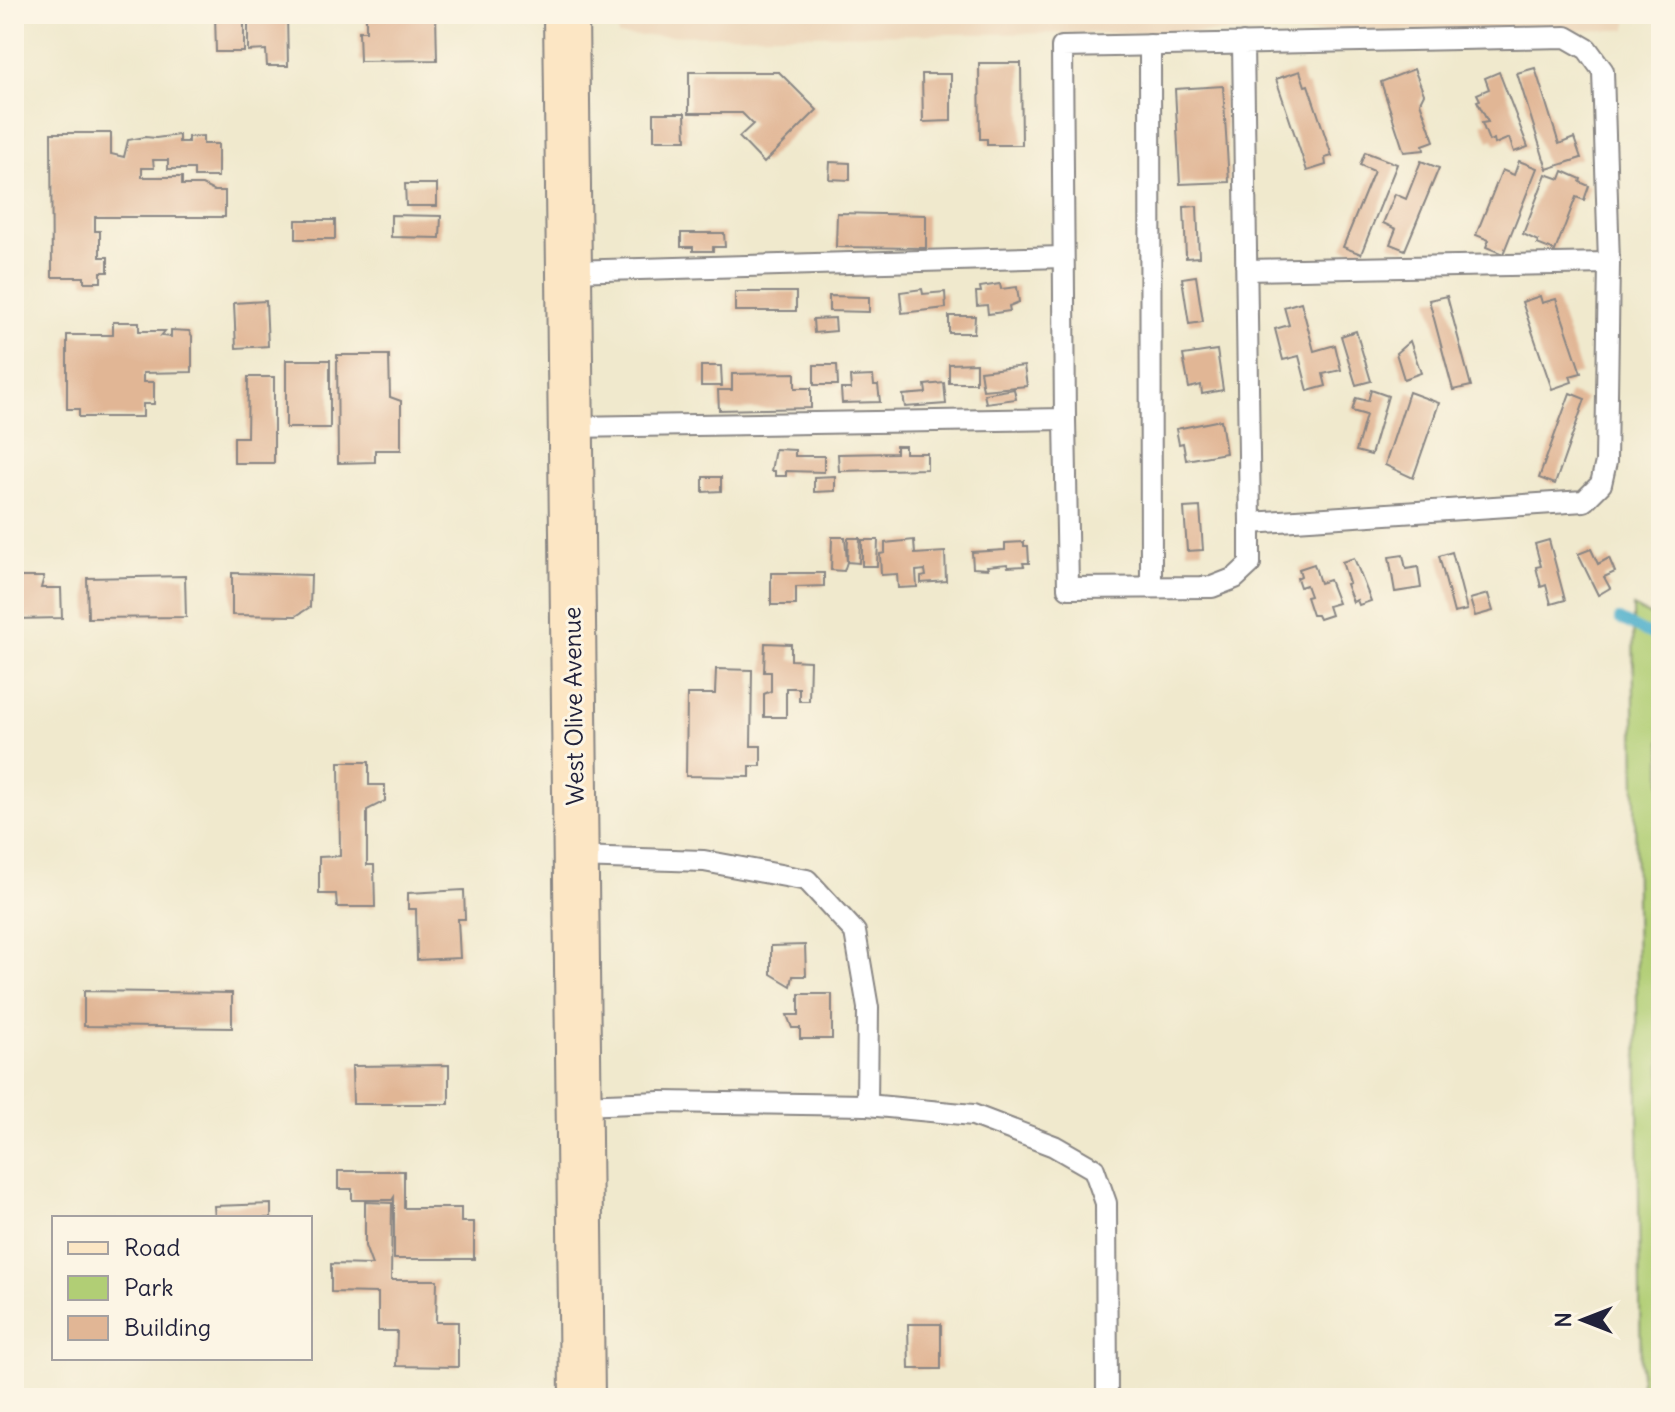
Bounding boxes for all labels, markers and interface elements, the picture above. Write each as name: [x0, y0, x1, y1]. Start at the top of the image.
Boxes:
street label: West Olive Avenue: [556, 606, 590, 806]
legend: [52, 1216, 312, 1360]
text: Road: [124, 1232, 180, 1262]
text: Park: [124, 1272, 174, 1302]
north arrow: [1543, 1280, 1623, 1360]
text: Building: [124, 1312, 211, 1342]
text: N: [1549, 1312, 1577, 1328]

